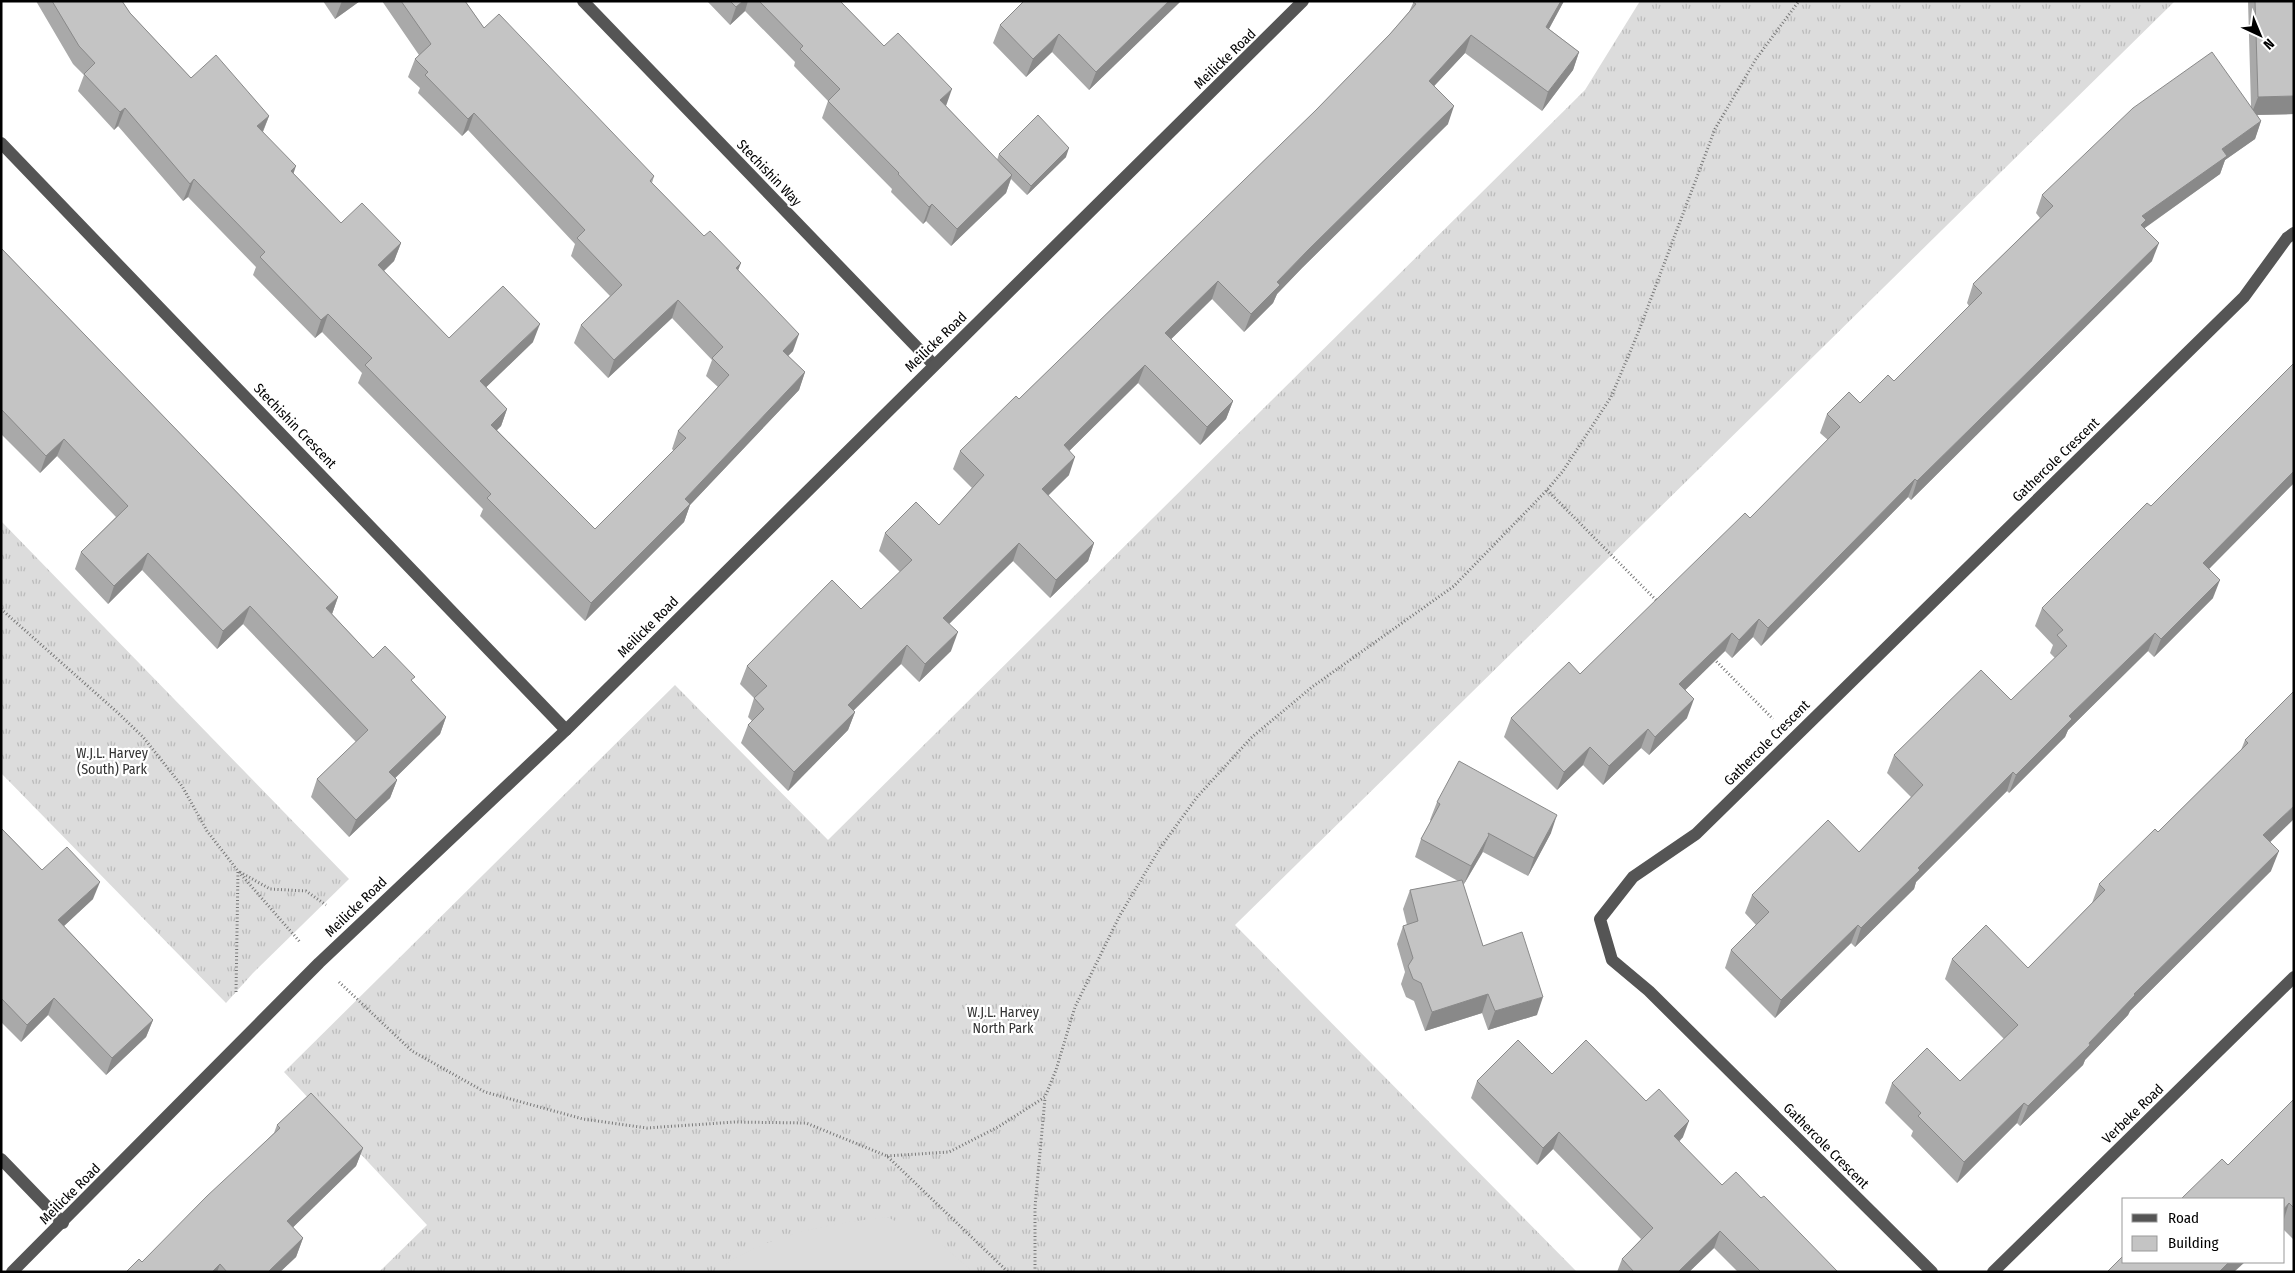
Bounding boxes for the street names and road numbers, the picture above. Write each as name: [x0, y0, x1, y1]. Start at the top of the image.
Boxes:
street label: Meilicke Road: [1191, 25, 1259, 93]
street label: Stechishin Way: [733, 136, 805, 210]
street label: Meilicke Road: [902, 308, 970, 376]
street label: Stechishin Crescent: [250, 380, 340, 472]
street label: Gathercole Crescent: [2009, 414, 2103, 506]
street label: Meilicke Road: [614, 593, 682, 661]
street label: Gathercole Crescent: [1721, 696, 1814, 789]
street label: Meilicke Road: [322, 873, 390, 941]
street label: Verbeke Road: [2099, 1081, 2167, 1147]
street label: Gathercole Crescent: [1780, 1100, 1873, 1193]
street label: Meilicke Road: [36, 1160, 104, 1228]

